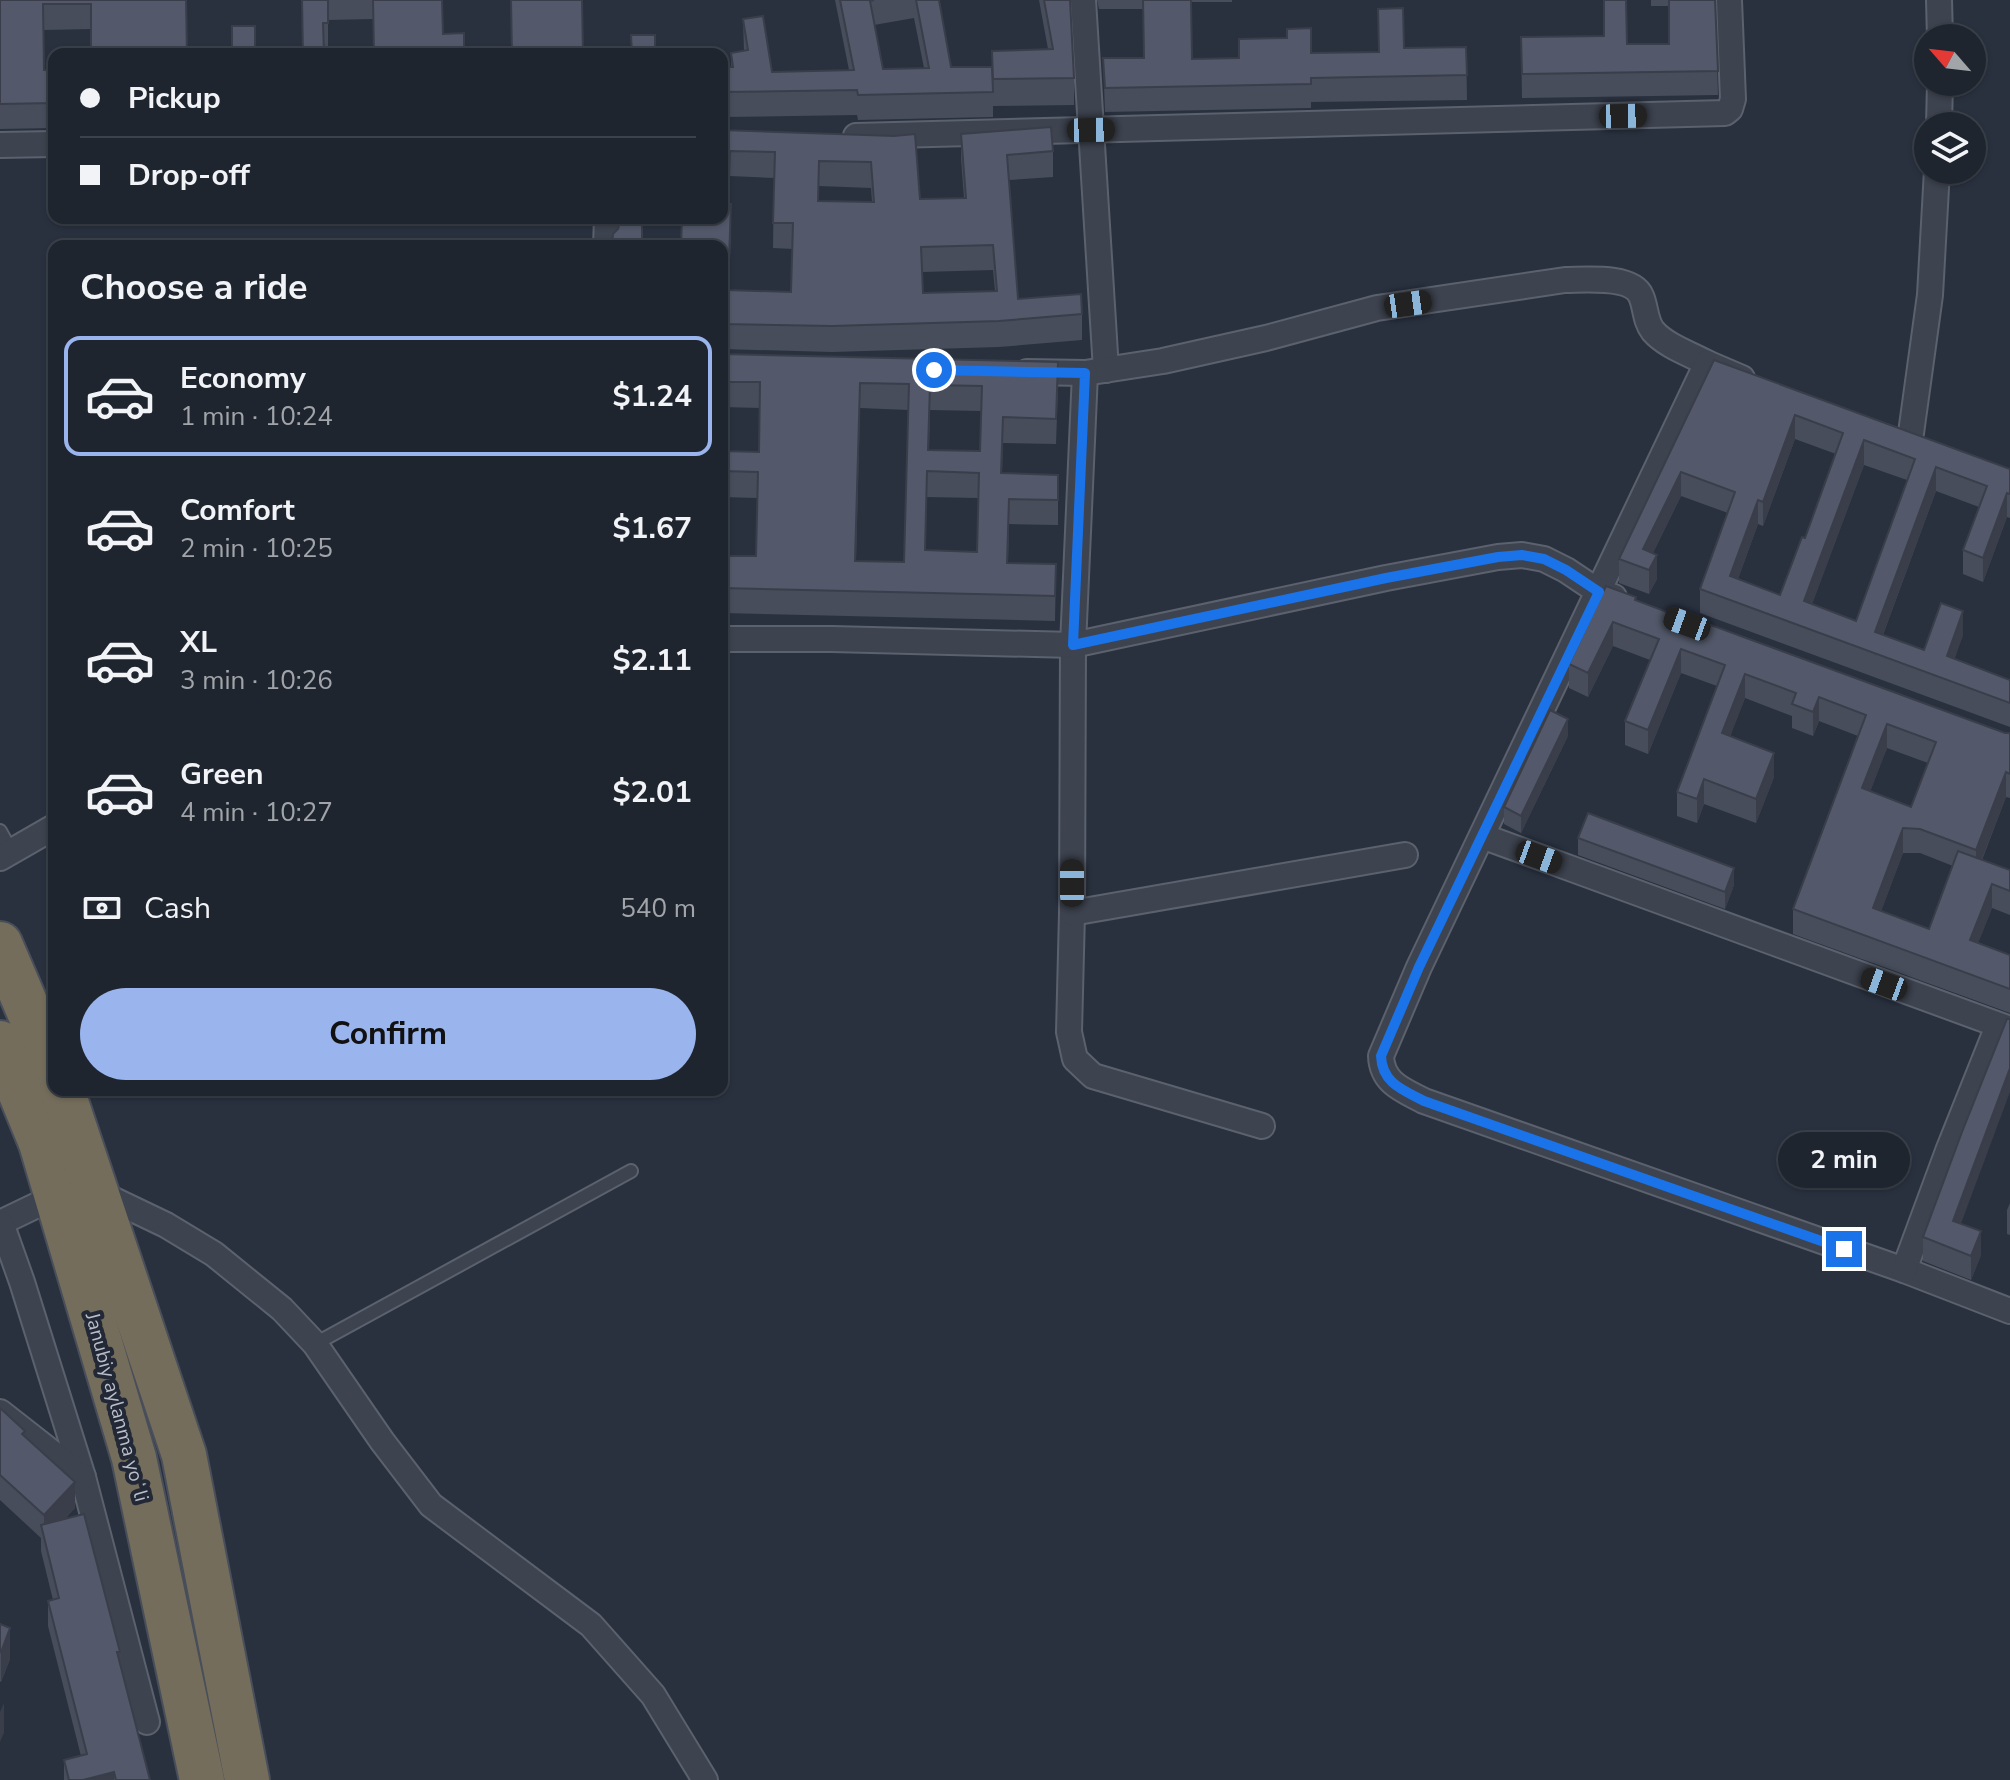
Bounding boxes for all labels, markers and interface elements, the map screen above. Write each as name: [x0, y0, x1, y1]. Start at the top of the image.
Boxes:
north arrow: [1914, 24, 1986, 96]
map controls: [1914, 24, 1986, 184]
text: Pickup: [128, 78, 221, 119]
car: [1599, 104, 1647, 128]
button: layers: [1914, 112, 1986, 184]
car: [1067, 118, 1115, 142]
text: Drop-off: [128, 155, 250, 196]
text: Choose a ride: [80, 263, 308, 312]
car: [1383, 289, 1433, 319]
route start: [916, 352, 952, 388]
text: Economy: [180, 358, 306, 399]
icon: car: [84, 360, 156, 432]
text: $1.24: [613, 376, 692, 417]
text: 1 min · 10:24: [180, 399, 333, 434]
text: Comfort: [180, 490, 295, 531]
icon: car: [84, 492, 156, 564]
text: $1.67: [613, 508, 692, 549]
text: 2 min · 10:25: [180, 531, 333, 566]
car: [1660, 605, 1714, 643]
text: XL: [180, 622, 217, 663]
icon: car: [84, 624, 156, 696]
text: $2.11: [613, 640, 692, 681]
text: 3 min · 10:26: [180, 663, 333, 698]
text: Green: [180, 754, 264, 795]
icon: car: [84, 756, 156, 828]
text: $2.01: [613, 772, 692, 813]
text: 4 min · 10:27: [180, 795, 333, 830]
car: [1512, 838, 1566, 876]
car: [1060, 859, 1084, 907]
icon: cash: [80, 886, 124, 930]
text: Cash: [144, 888, 211, 929]
text: 540 m: [620, 891, 696, 926]
car: [1857, 965, 1911, 1003]
button: Confirm: [80, 988, 696, 1080]
callout: 2 min: [1778, 1133, 1910, 1189]
text: 2 min: [1810, 1142, 1878, 1177]
route end: [1826, 1231, 1862, 1267]
street label: Janubiy aylanma yoʻli: [79, 1308, 155, 1505]

